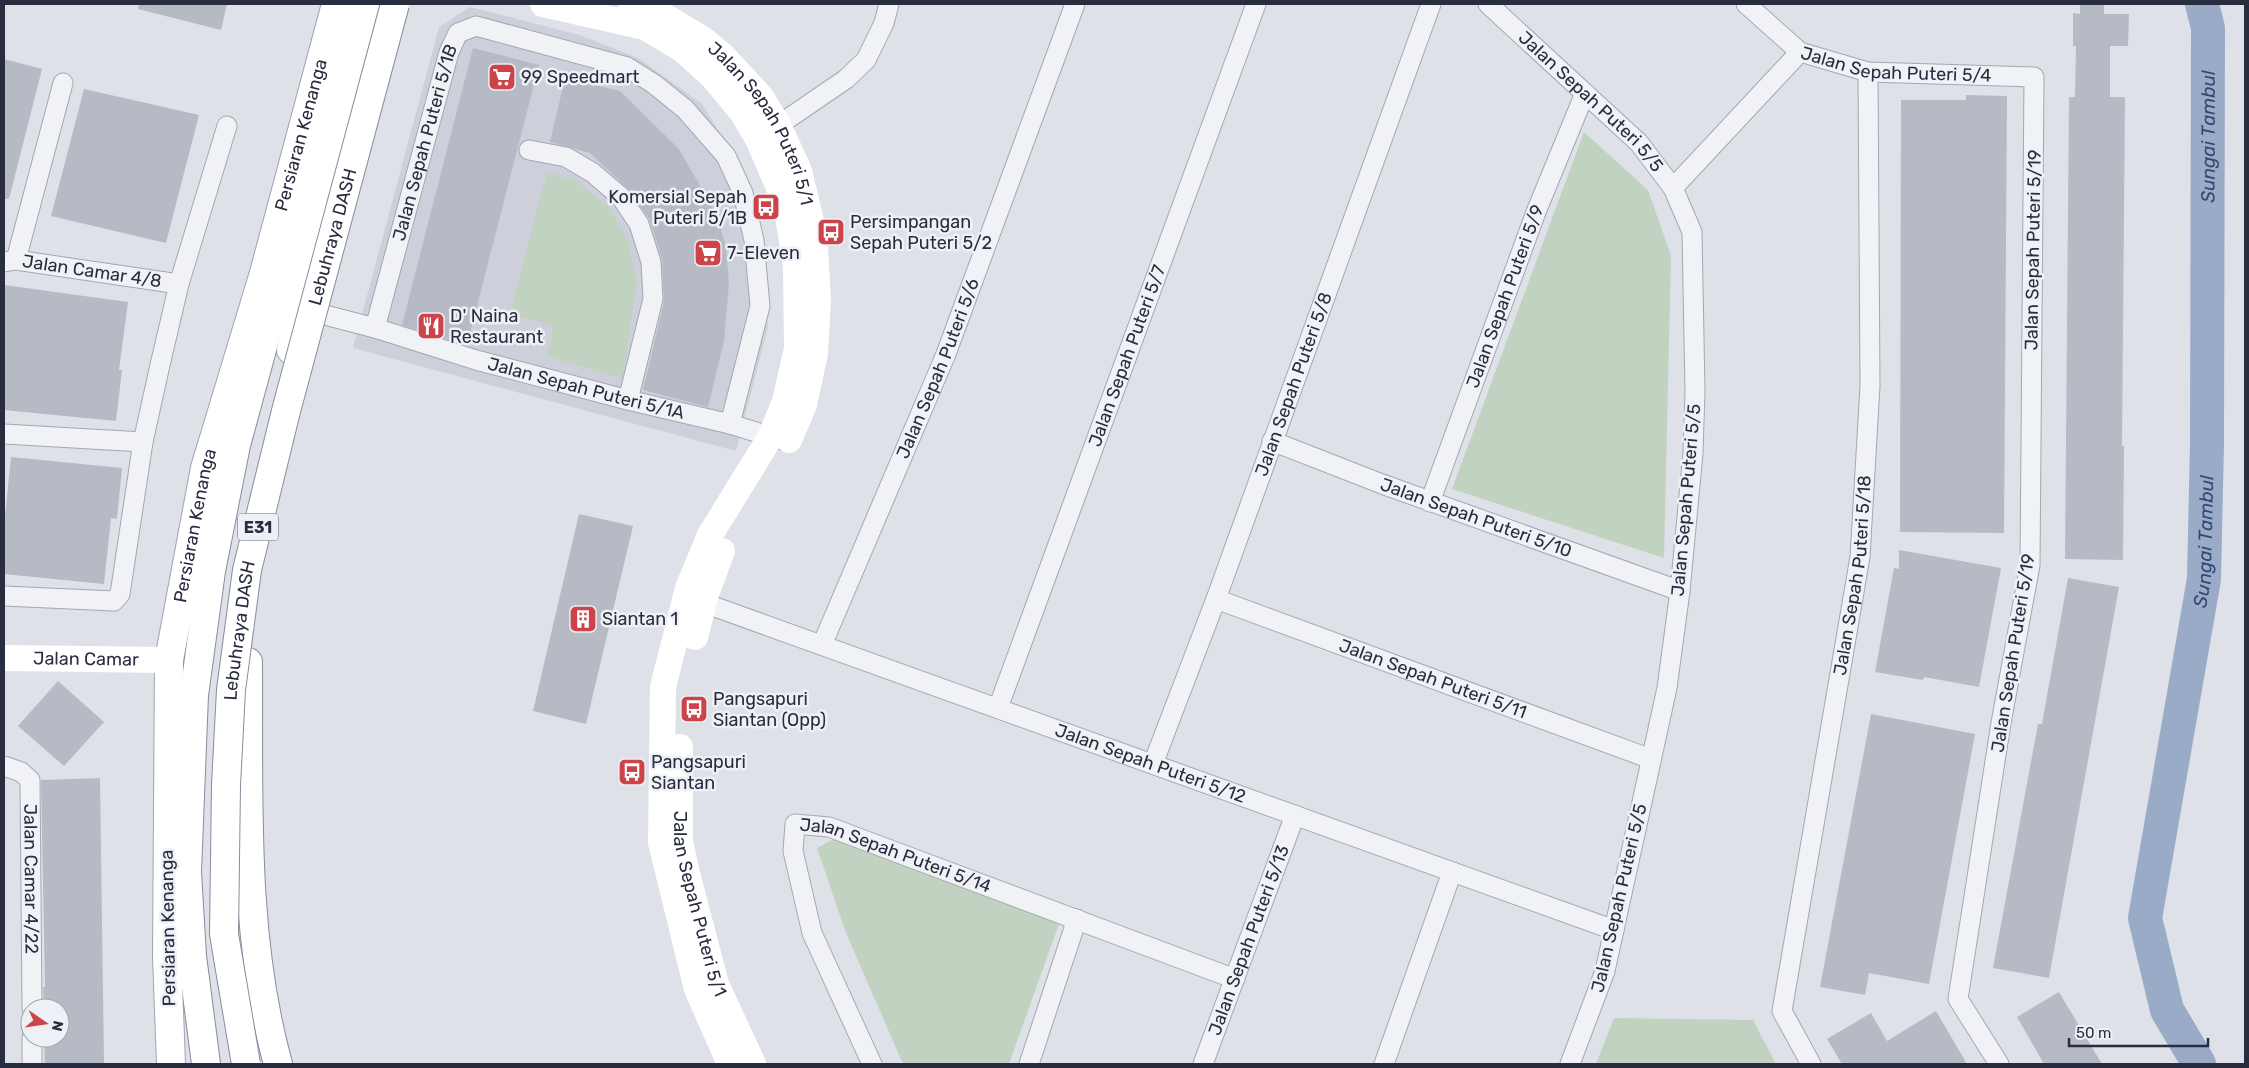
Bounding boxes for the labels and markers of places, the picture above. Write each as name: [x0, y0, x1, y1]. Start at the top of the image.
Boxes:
supermarket icon: 99 Speedmart: [487, 62, 517, 92]
place label: 99 Speedmart: [521, 66, 639, 88]
place label: Komersial Sepah Puteri 5/1B: [608, 186, 747, 229]
bus stop icon: Komersial Sepah Puteri 5/1B: [751, 192, 781, 222]
place label: Persimpangan Sepah Puteri 5/2: [850, 211, 992, 254]
bus stop icon: Persimpangan Sepah Puteri 5/2: [816, 217, 846, 247]
supermarket icon: 7-Eleven: [693, 238, 723, 268]
place label: 7-Eleven: [727, 242, 800, 264]
place label: D' Naina Restaurant: [450, 305, 543, 348]
restaurant icon: D' Naina Restaurant: [416, 311, 446, 341]
building icon: Siantan 1: [568, 604, 598, 634]
place label: Siantan 1: [602, 608, 678, 630]
place label: Pangsapuri Siantan (Opp): [713, 688, 826, 731]
bus stop icon: Pangsapuri Siantan (Opp): [679, 694, 709, 724]
place label: Pangsapuri Siantan: [651, 751, 746, 794]
bus stop icon: Pangsapuri Siantan: [617, 757, 647, 787]

